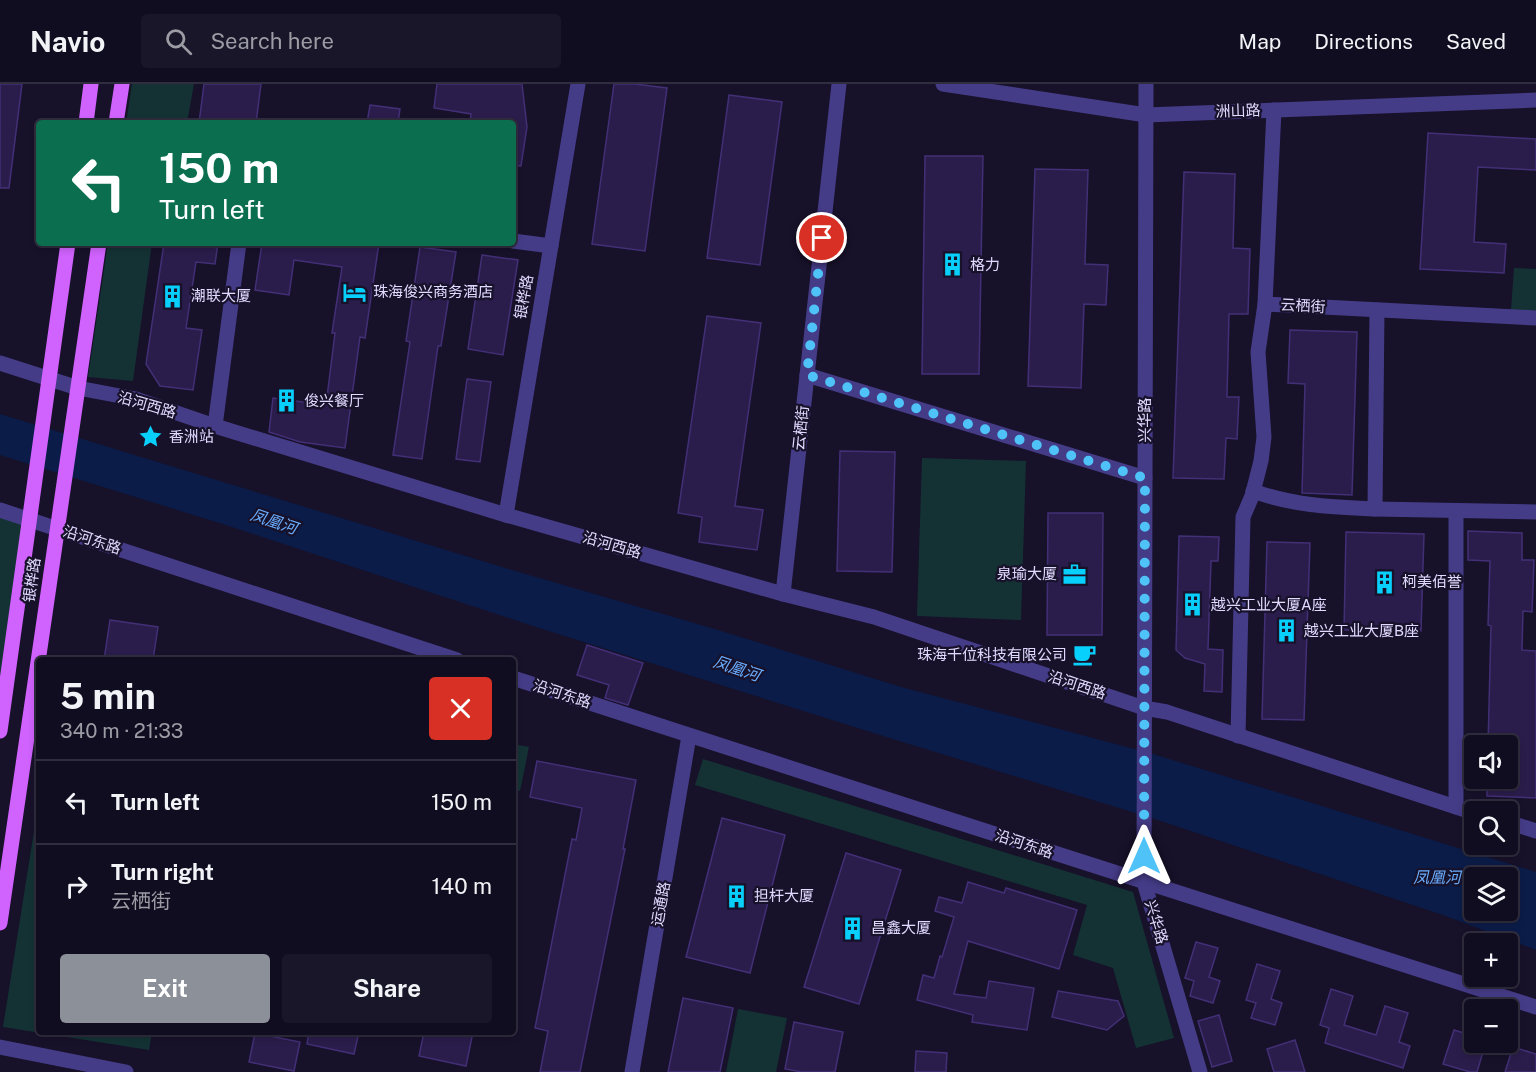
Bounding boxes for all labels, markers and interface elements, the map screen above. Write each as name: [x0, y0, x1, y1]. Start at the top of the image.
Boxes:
search box: [141, 14, 561, 68]
text: Navio: [30, 25, 105, 58]
icon: search: [162, 25, 195, 58]
text: Search here: [210, 28, 334, 54]
text: Map: [1239, 29, 1281, 54]
text: Directions: [1314, 29, 1413, 54]
text: Saved: [1446, 29, 1506, 54]
street label: 洲山路: [1215, 101, 1261, 120]
text: 150 m: [159, 143, 279, 192]
icon: left: [60, 144, 138, 222]
text: Turn left: [159, 193, 265, 225]
pin: [796, 212, 847, 263]
icon: arrive: [805, 221, 838, 254]
building icon: 格力: [939, 252, 965, 278]
place label: 格力: [970, 256, 1000, 273]
street label: 银桦路: [511, 273, 536, 321]
hotel icon: 珠海俊兴商务酒店: [342, 279, 368, 305]
building icon: 潮联大厦: [160, 283, 186, 309]
place label: 珠海俊兴商务酒店: [373, 283, 493, 300]
place label: 潮联大厦: [191, 287, 251, 304]
street label: 云栖街: [1280, 296, 1326, 315]
street label: 沿河西路: [116, 388, 178, 421]
building icon: 俊兴餐厅: [273, 388, 299, 414]
place label: 俊兴餐厅: [304, 392, 364, 409]
street label: 兴华路: [1136, 397, 1153, 443]
street label: 云栖街: [790, 405, 811, 451]
place icon: 香洲站: [138, 424, 164, 450]
place label: 香洲站: [169, 428, 214, 445]
water label: 凤凰河: [248, 505, 302, 539]
street label: 沿河东路: [61, 522, 123, 557]
street label: 沿河西路: [581, 528, 643, 561]
street label: 银桦路: [20, 556, 43, 603]
office icon: 泉瑜大厦: [1062, 561, 1088, 587]
place label: 泉瑜大厦: [997, 565, 1057, 582]
building icon: 柯美佰誉: [1371, 569, 1397, 595]
place label: 柯美佰誉: [1402, 573, 1462, 590]
building icon: 越兴工业大厦A座: [1180, 592, 1206, 618]
place label: 越兴工业大厦A座: [1211, 596, 1327, 613]
building icon: 越兴工业大厦B座: [1273, 618, 1299, 644]
place label: 越兴工业大厦B座: [1304, 622, 1419, 639]
cafe icon: 珠海千位科技有限公司: [1072, 642, 1098, 668]
place label: 珠海千位科技有限公司: [917, 646, 1067, 663]
water label: 凤凰河: [711, 652, 765, 686]
street label: 沿河西路: [1046, 667, 1108, 702]
text: 5 min: [60, 675, 156, 717]
street label: 沿河东路: [531, 676, 593, 711]
button: close: [429, 677, 492, 740]
text: 340 m · 21:33: [60, 719, 183, 743]
map controls: [1464, 735, 1518, 1053]
button: sound: [1464, 735, 1518, 789]
icon: left: [60, 786, 93, 819]
text: Turn left: [111, 789, 200, 815]
text: 150 m: [431, 789, 492, 815]
button: search: [1464, 801, 1518, 855]
position arrow: [1112, 824, 1176, 888]
street label: 沿河东路: [993, 826, 1055, 861]
text: Turn right: [111, 859, 214, 885]
button: layers: [1464, 867, 1518, 921]
water label: 凤凰河: [1413, 868, 1464, 887]
icon: right: [60, 870, 93, 903]
text: 140 m: [431, 873, 492, 899]
street label: 运通路: [648, 880, 673, 928]
building icon: 担杆大厦: [723, 883, 749, 909]
place label: 担杆大厦: [754, 887, 814, 904]
text: 云栖街: [111, 889, 171, 913]
street label: 兴华路: [1142, 898, 1171, 946]
building icon: 昌鑫大厦: [840, 915, 866, 941]
place label: 昌鑫大厦: [871, 919, 931, 936]
button: +: [1464, 933, 1518, 987]
button: Exit: [60, 954, 270, 1023]
button: Share: [282, 954, 492, 1023]
button: −: [1464, 999, 1518, 1053]

